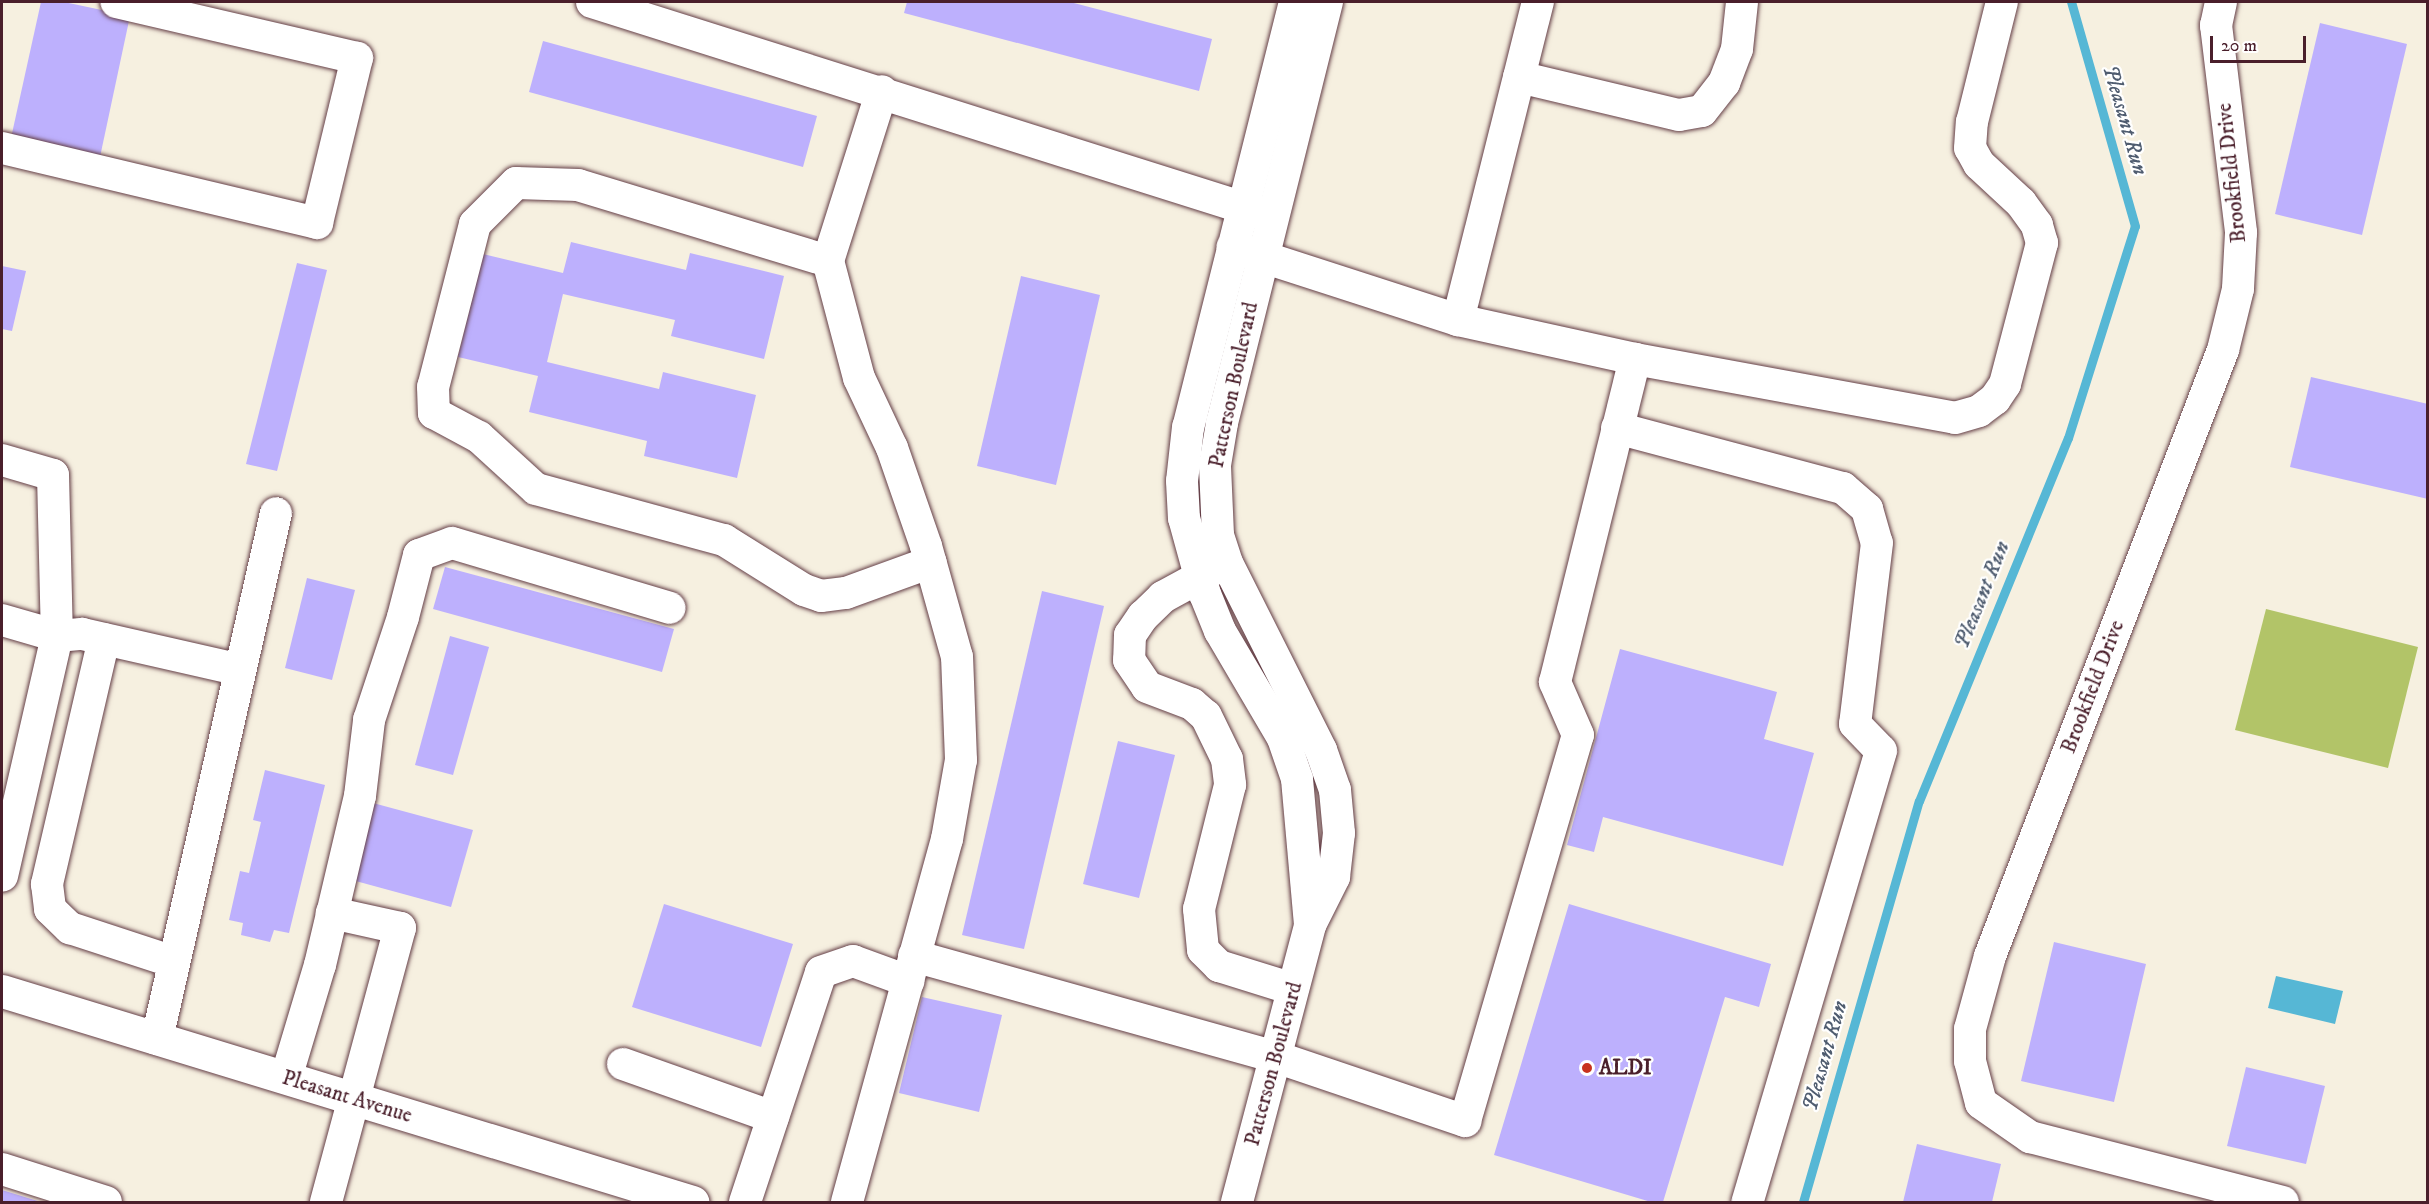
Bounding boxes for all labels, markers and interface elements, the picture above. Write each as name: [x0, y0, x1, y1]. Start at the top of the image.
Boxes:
scale bar: [2213, 24, 2309, 62]
text: 20 m: [2221, 35, 2257, 57]
water label: Pleasant Run: [2097, 62, 2153, 178]
street label: Brookfield Drive: [2212, 102, 2252, 244]
street label: Patterson Boulevard: [1204, 300, 1264, 470]
water label: Pleasant Run: [1948, 537, 2016, 653]
street label: Brookfield Drive: [2056, 617, 2130, 757]
street label: Patterson Boulevard: [1240, 979, 1308, 1149]
water label: Pleasant Run: [1797, 998, 1853, 1114]
place label: ALDI: [1599, 1055, 1652, 1081]
marker: ALDI: [1580, 1061, 1594, 1075]
street label: Pleasant Avenue: [279, 1065, 415, 1129]

